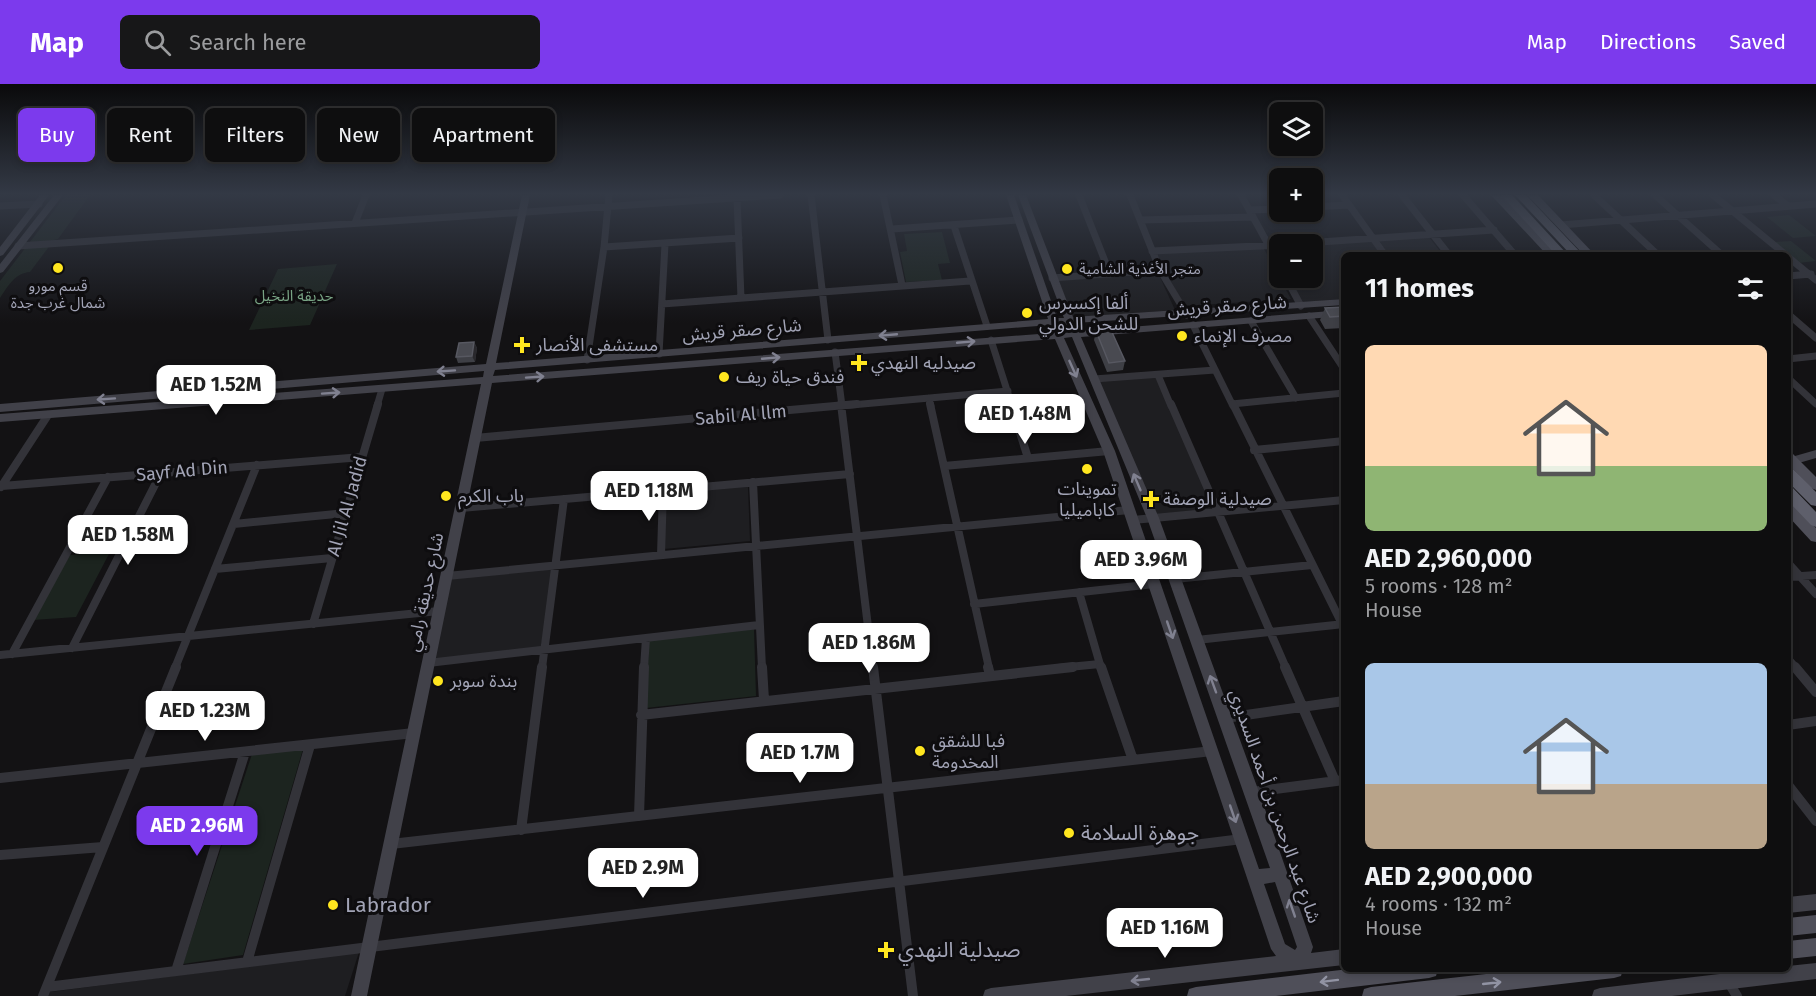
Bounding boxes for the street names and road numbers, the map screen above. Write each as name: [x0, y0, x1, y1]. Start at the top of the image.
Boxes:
street label: شارع صقر قريش: [1166, 291, 1288, 324]
street label: شارع صقر قريش: [681, 314, 803, 349]
street label: Sabil Al llm: [694, 400, 788, 430]
street label: Al Jil Al Jadid: [322, 453, 372, 559]
street label: Sayf Ad Din: [135, 456, 229, 486]
street label: شارع حديقة رامي: [402, 531, 451, 654]
street label: شارع عبد الرحمن بن أحمد السديري: [1222, 686, 1326, 927]

